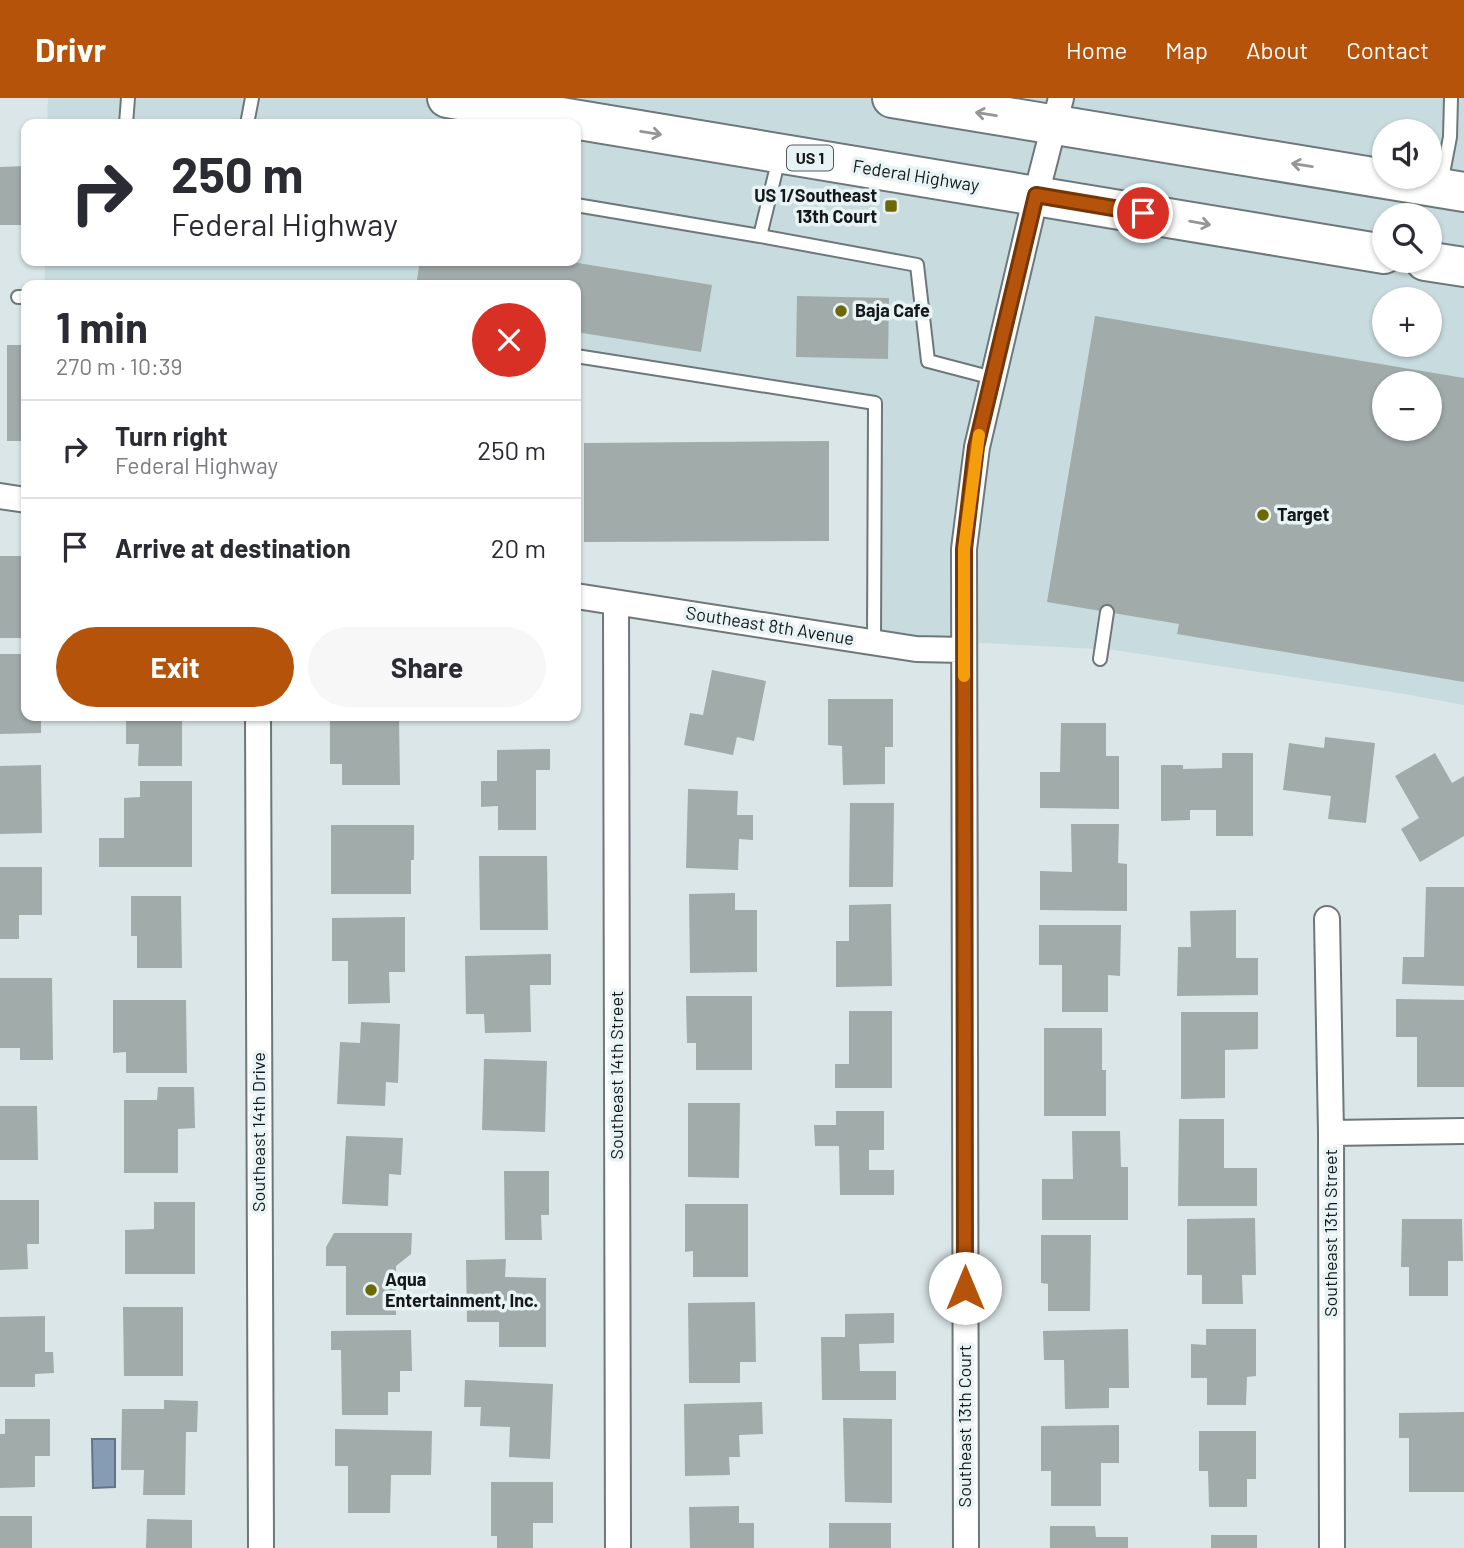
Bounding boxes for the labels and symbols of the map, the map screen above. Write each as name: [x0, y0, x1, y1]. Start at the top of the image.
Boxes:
one-way arrow: [976, 107, 998, 120]
one-way arrow: [639, 126, 662, 139]
road number: US 1: [787, 146, 833, 170]
street label: Federal Highway: [851, 154, 981, 196]
one-way arrow: [1291, 158, 1314, 171]
pin: [1113, 183, 1173, 243]
place label: US 1/Southeast 13th Court: [754, 184, 877, 227]
marker: US 1/Southeast 13th Court: [883, 198, 899, 214]
one-way arrow: [1188, 217, 1210, 230]
place label: Baja Cafe: [855, 299, 930, 321]
marker: Baja Cafe: [833, 303, 849, 319]
place label: Target: [1277, 503, 1329, 525]
marker: Target: [1255, 507, 1271, 523]
street label: Southeast 8th Avenue: [684, 601, 856, 649]
street label: Southeast 14th Street: [605, 991, 627, 1159]
street label: Southeast 14th Drive: [247, 1052, 269, 1212]
street label: Southeast 13th Street: [1319, 1149, 1341, 1317]
position arrow: [928, 1251, 1002, 1325]
place label: Aqua Entertainment, Inc.: [385, 1268, 538, 1311]
marker: Aqua Entertainment, Inc.: [363, 1282, 379, 1298]
street label: Southeast 13th Court: [953, 1345, 975, 1507]

